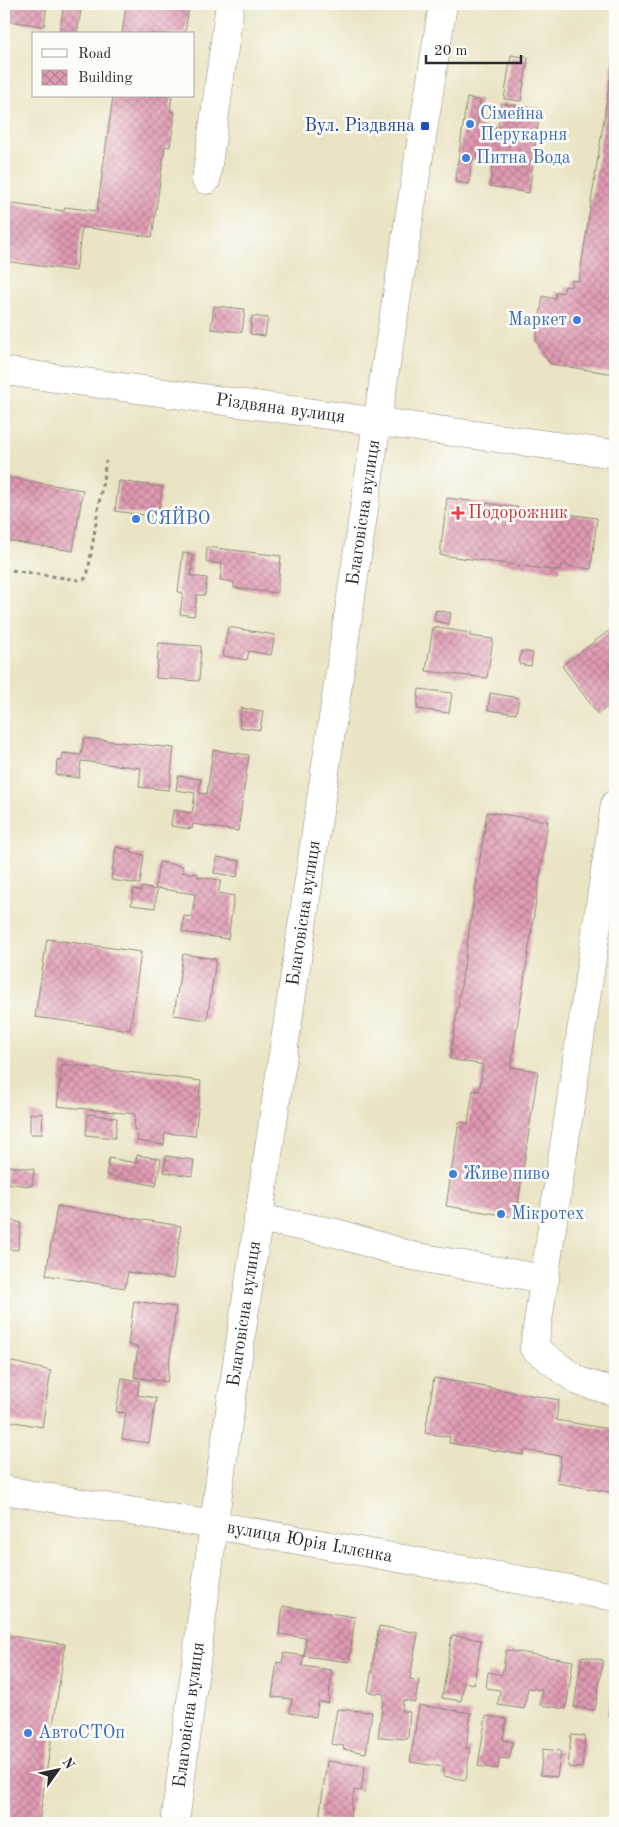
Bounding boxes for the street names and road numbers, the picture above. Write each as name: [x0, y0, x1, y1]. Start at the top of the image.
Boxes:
street label: Різдвяна вулиця: [214, 391, 346, 426]
street label: Благовісна вулиця: [344, 439, 383, 587]
street label: Благовісна вулиця: [284, 839, 324, 987]
street label: Благовісна вулиця: [225, 1240, 264, 1388]
street label: вулиця Юрія Іллєнка: [225, 1518, 394, 1566]
street label: Благовісна вулиця: [171, 1641, 208, 1789]

